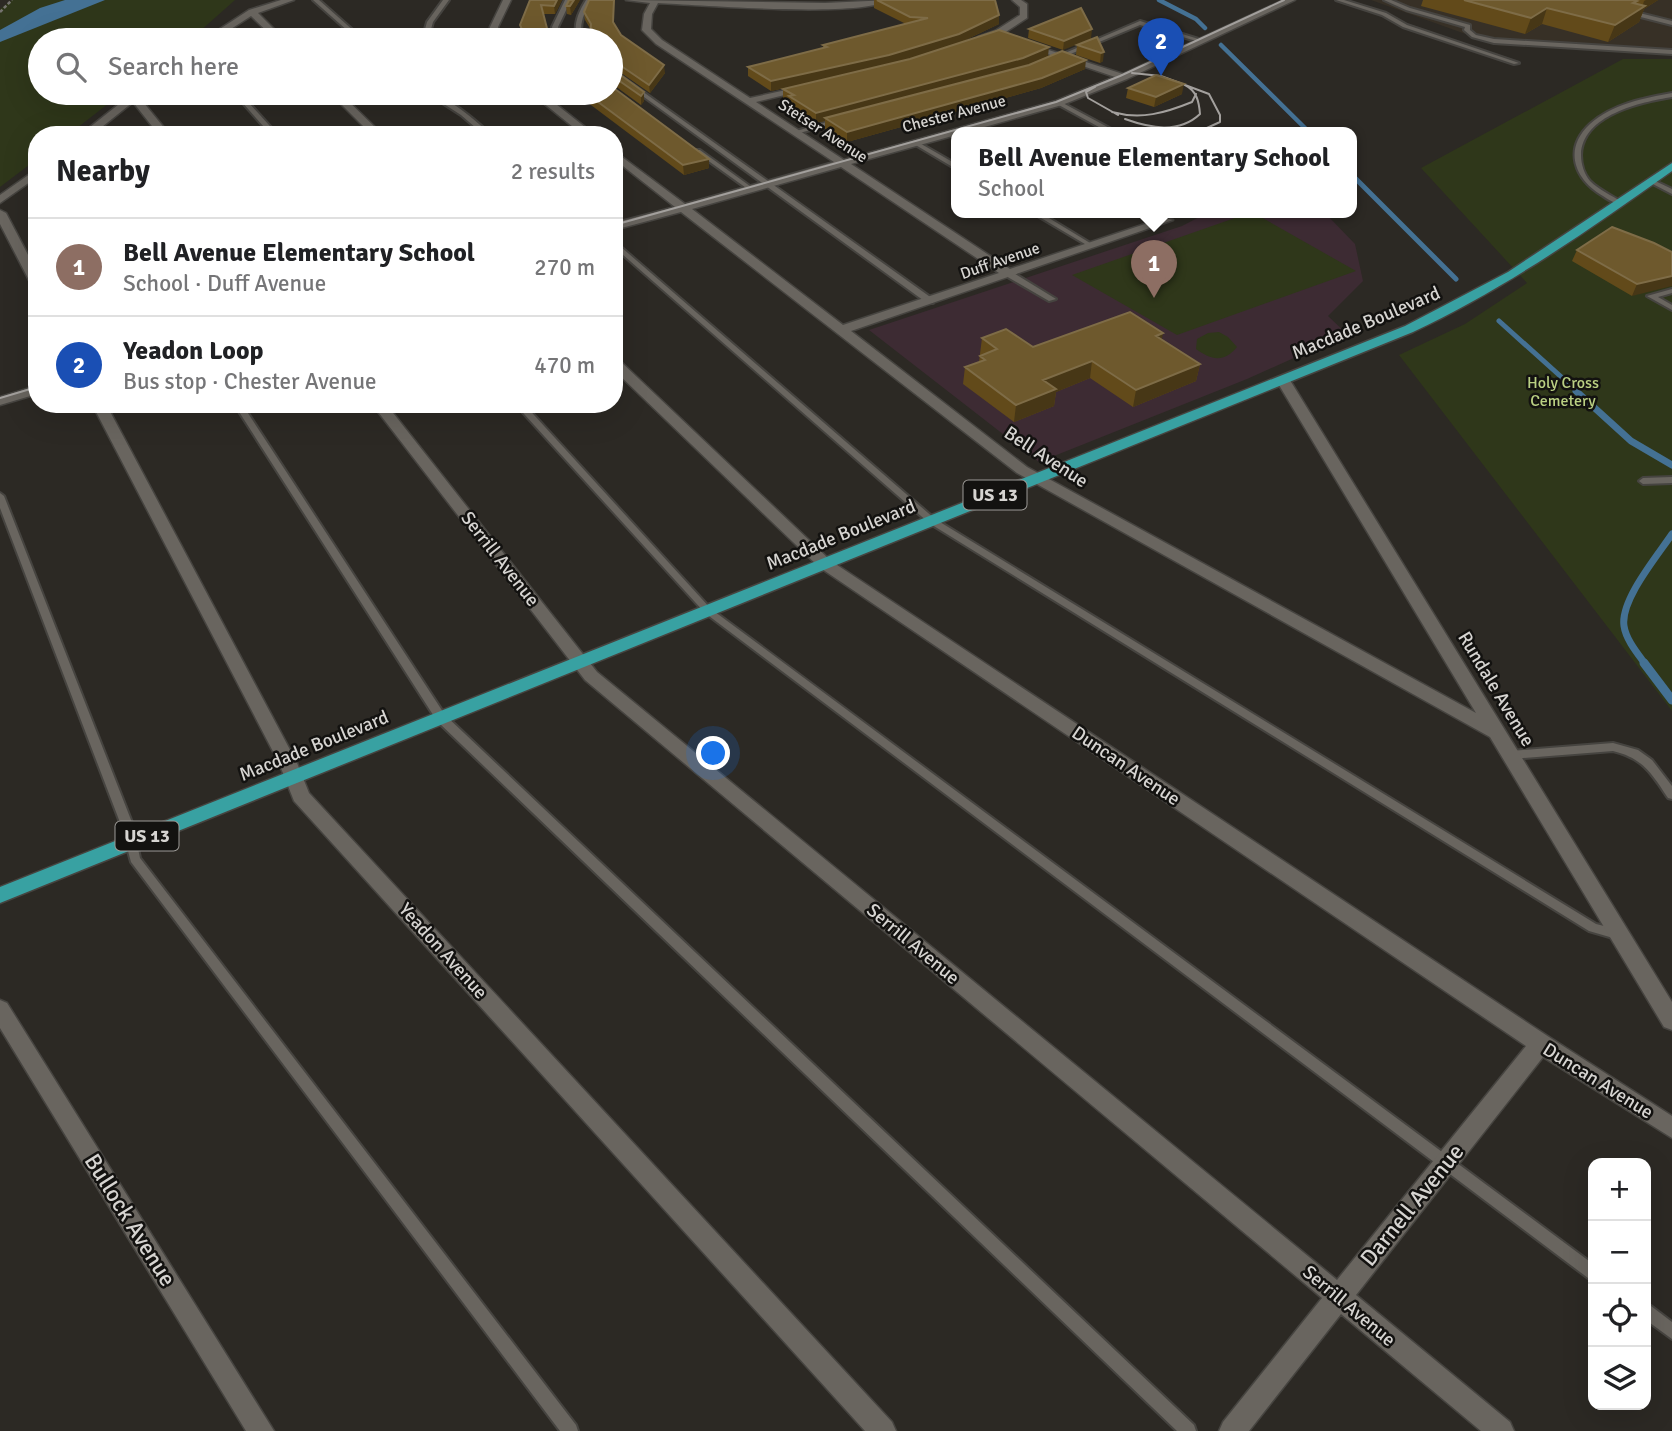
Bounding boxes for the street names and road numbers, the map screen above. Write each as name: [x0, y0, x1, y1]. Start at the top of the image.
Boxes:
street label: Chester Avenue: [900, 91, 1008, 137]
street label: Stetser Avenue: [775, 95, 871, 167]
street label: Duff Avenue: [958, 238, 1042, 284]
street label: Macdade Boulevard: [1288, 281, 1444, 365]
street label: Bell Avenue: [999, 421, 1093, 493]
road number: US 13: [964, 480, 1026, 509]
street label: Macdade Boulevard: [763, 494, 919, 576]
street label: Serrill Avenue: [455, 507, 545, 611]
street label: Rundale Avenue: [1452, 627, 1540, 751]
street label: Macdade Boulevard: [236, 705, 392, 787]
street label: Duncan Avenue: [1067, 721, 1185, 811]
road number: US 13: [116, 822, 178, 850]
street label: Yeadon Avenue: [393, 898, 493, 1004]
street label: Serrill Avenue: [862, 898, 964, 990]
street label: Duncan Avenue: [1538, 1038, 1658, 1124]
street label: Darnell Avenue: [1354, 1138, 1470, 1272]
street label: Bullock Avenue: [78, 1148, 182, 1292]
street label: Serrill Avenue: [1298, 1260, 1400, 1352]

